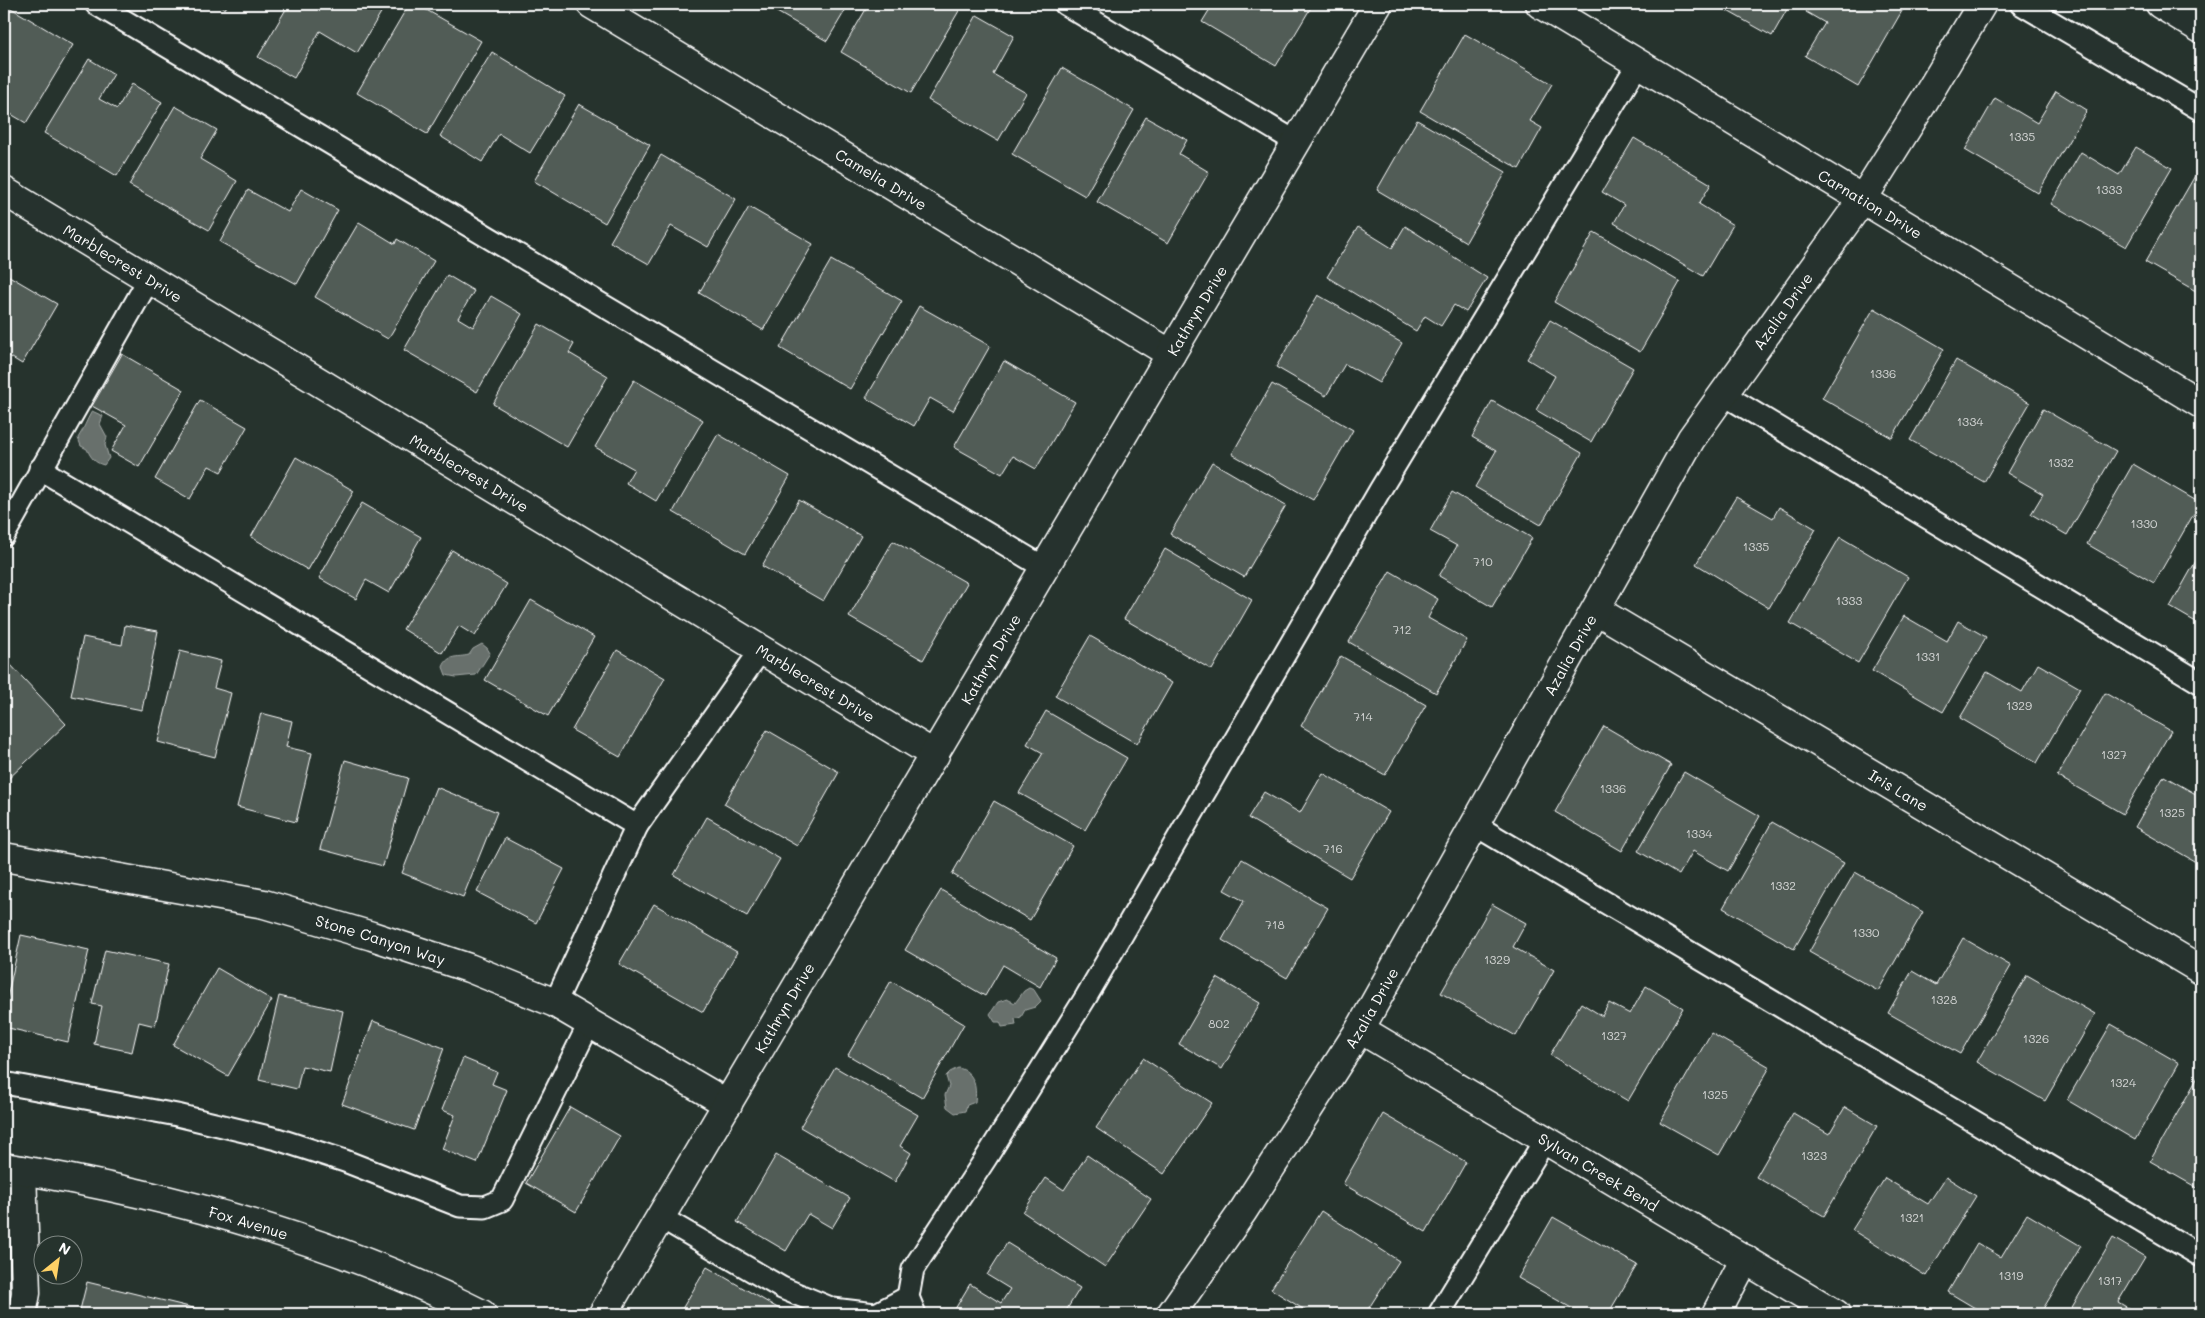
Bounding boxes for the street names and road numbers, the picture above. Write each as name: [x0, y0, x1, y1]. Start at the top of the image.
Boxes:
street label: Camelia Drive: [832, 144, 931, 214]
street label: Carnation Drive: [1815, 165, 1926, 243]
street label: Marblecrest Drive: [60, 219, 186, 307]
street label: Kathryn Drive: [1162, 262, 1231, 359]
street label: Azalia Drive: [1748, 268, 1817, 353]
street label: Marblecrest Drive: [406, 429, 532, 517]
street label: Kathryn Drive: [956, 610, 1025, 708]
street label: Azalia Drive: [1539, 611, 1601, 699]
street label: Marblecrest Drive: [753, 639, 879, 726]
street label: Iris Lane: [1865, 765, 1932, 815]
street label: Stone Canyon Way: [313, 910, 448, 970]
street label: Kathryn Drive: [750, 959, 819, 1056]
street label: Azalia Drive: [1340, 964, 1403, 1052]
street label: Sylvan Creek Bend: [1535, 1128, 1662, 1215]
street label: Fox Avenue: [207, 1201, 291, 1244]

